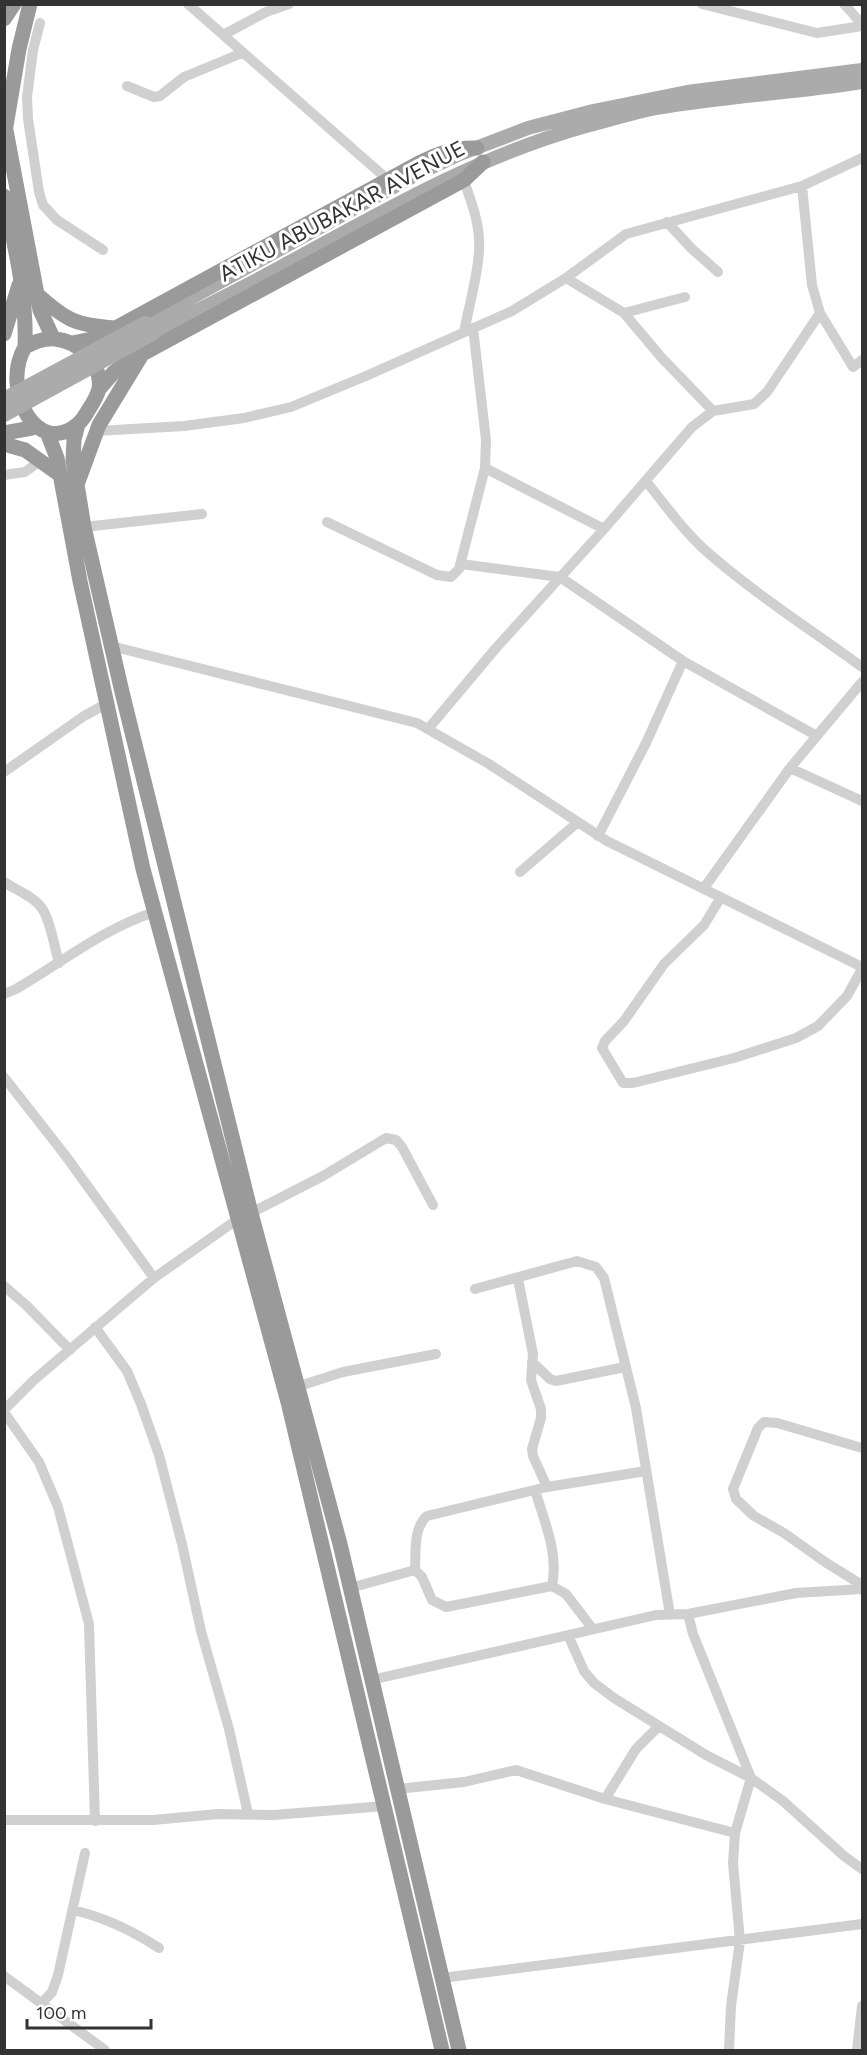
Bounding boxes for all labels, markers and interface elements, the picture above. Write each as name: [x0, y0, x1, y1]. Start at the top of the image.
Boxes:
street label: ATIKU ABUBAKAR AVENUE: [214, 135, 470, 287]
scale bar: [27, 1992, 152, 2030]
text: 100 m: [36, 2002, 86, 2024]

